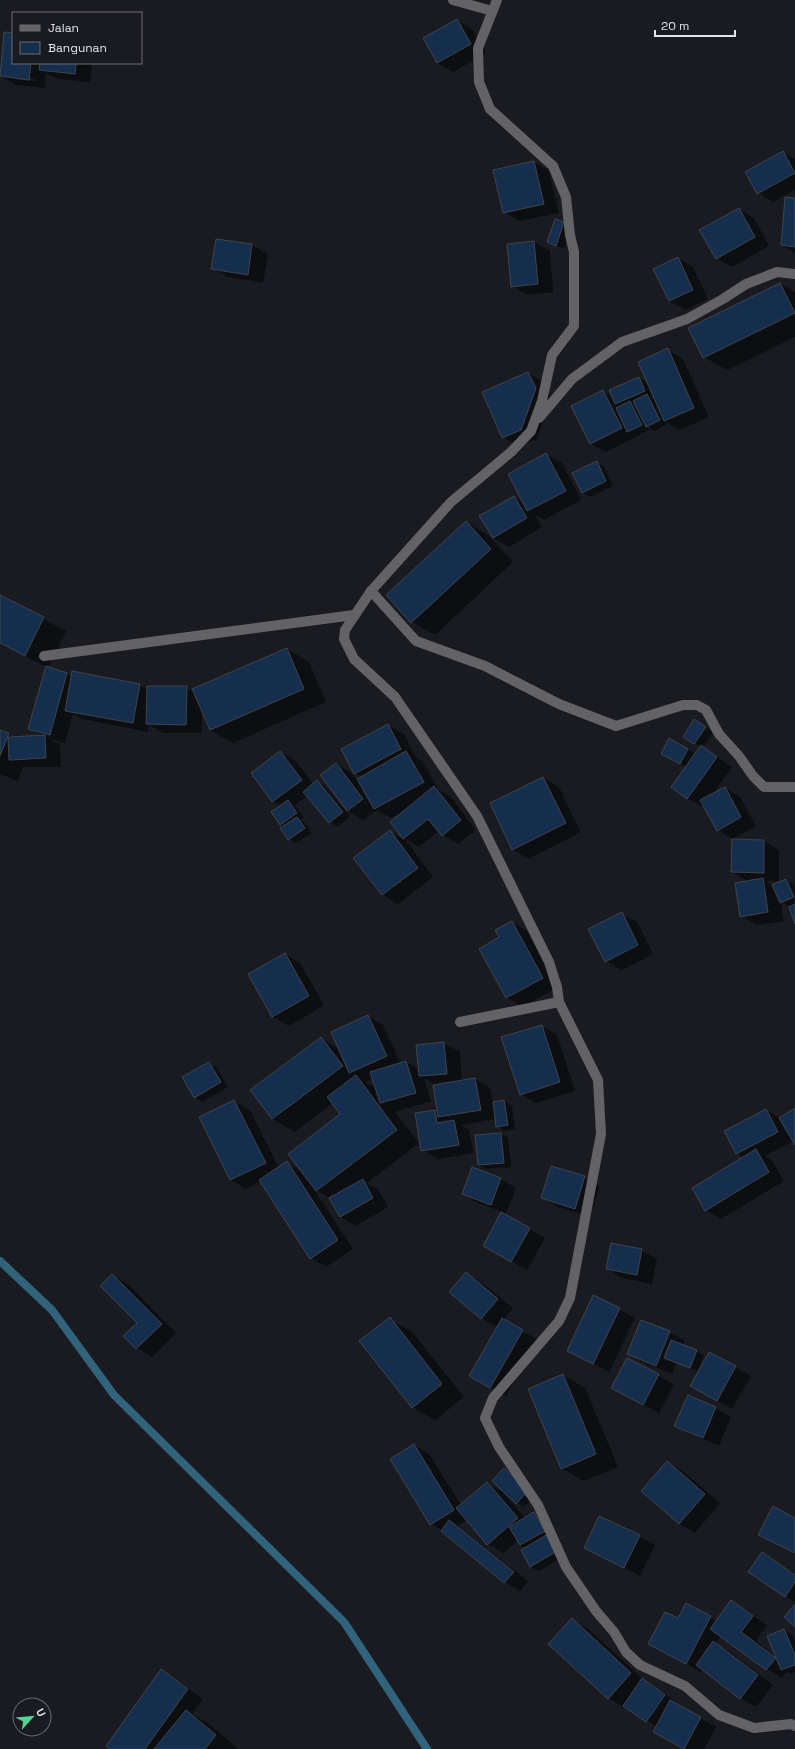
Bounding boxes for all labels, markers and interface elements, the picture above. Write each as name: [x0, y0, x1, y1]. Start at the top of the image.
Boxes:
legend: [12, 12, 142, 64]
scale bar: [655, 12, 735, 38]
text: 20 m: [661, 18, 689, 34]
text: Jalan: [48, 20, 79, 36]
text: Bangunan: [48, 40, 107, 56]
north arrow: [12, 1697, 52, 1737]
text: U: [33, 1706, 49, 1719]

